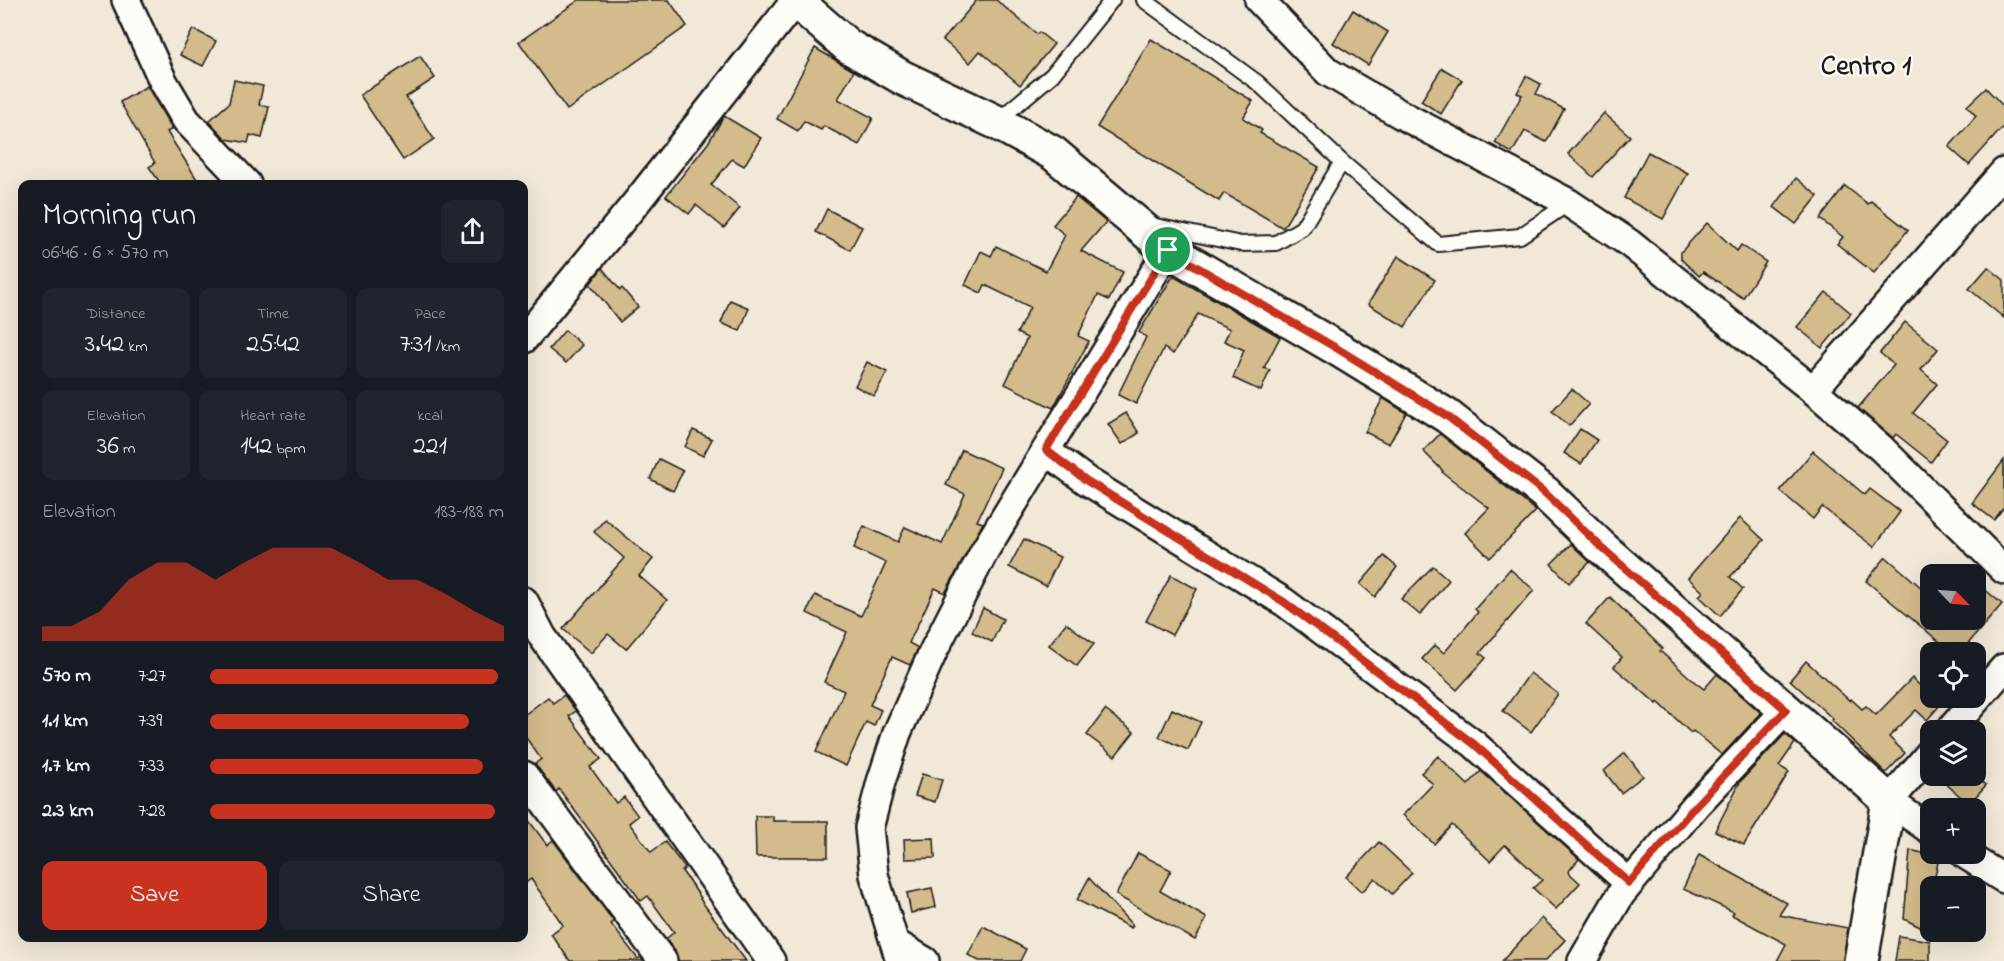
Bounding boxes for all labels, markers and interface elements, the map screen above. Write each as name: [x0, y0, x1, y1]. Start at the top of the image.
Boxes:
district label: Centro 1: [1821, 47, 1911, 88]
text: Morning run: [42, 192, 196, 240]
button: share: [441, 200, 504, 263]
pin: [1142, 224, 1193, 275]
icon: arrive: [1151, 233, 1184, 266]
text: 06:46 · 6 × 570 m: [42, 239, 169, 268]
text: Distance: [87, 302, 145, 326]
text: Time: [257, 302, 289, 326]
text: Pace: [414, 302, 446, 326]
text: 3.42: [84, 326, 124, 364]
text: 25:42: [246, 326, 300, 364]
text: 7:31: [400, 326, 432, 364]
text: km: [124, 335, 148, 359]
text: /km: [432, 335, 460, 359]
text: Elevation: [87, 404, 145, 428]
text: Heart rate: [240, 404, 306, 428]
text: kcal: [417, 404, 443, 428]
text: 36: [97, 428, 119, 466]
text: 142: [240, 428, 272, 466]
text: 221: [413, 428, 447, 466]
text: m: [119, 437, 135, 461]
text: bpm: [272, 437, 306, 461]
text: Elevation: [42, 498, 116, 527]
text: 183–188 m: [434, 498, 504, 527]
north arrow: [1920, 564, 1986, 630]
map controls: [1920, 564, 1986, 942]
button: locate: [1920, 642, 1986, 708]
text: 570 m: [42, 662, 91, 691]
text: 7:27: [138, 662, 166, 691]
text: 1.1 km: [42, 707, 88, 736]
text: 7:39: [138, 707, 162, 736]
button: layers: [1920, 720, 1986, 786]
text: 1.7 km: [42, 752, 90, 781]
text: 7:33: [138, 752, 164, 781]
text: 2.3 km: [42, 797, 94, 826]
text: 7:28: [138, 797, 165, 826]
button: +: [1920, 798, 1986, 864]
button: Save: [42, 861, 267, 930]
button: Share: [279, 861, 504, 930]
button: −: [1920, 876, 1986, 942]

